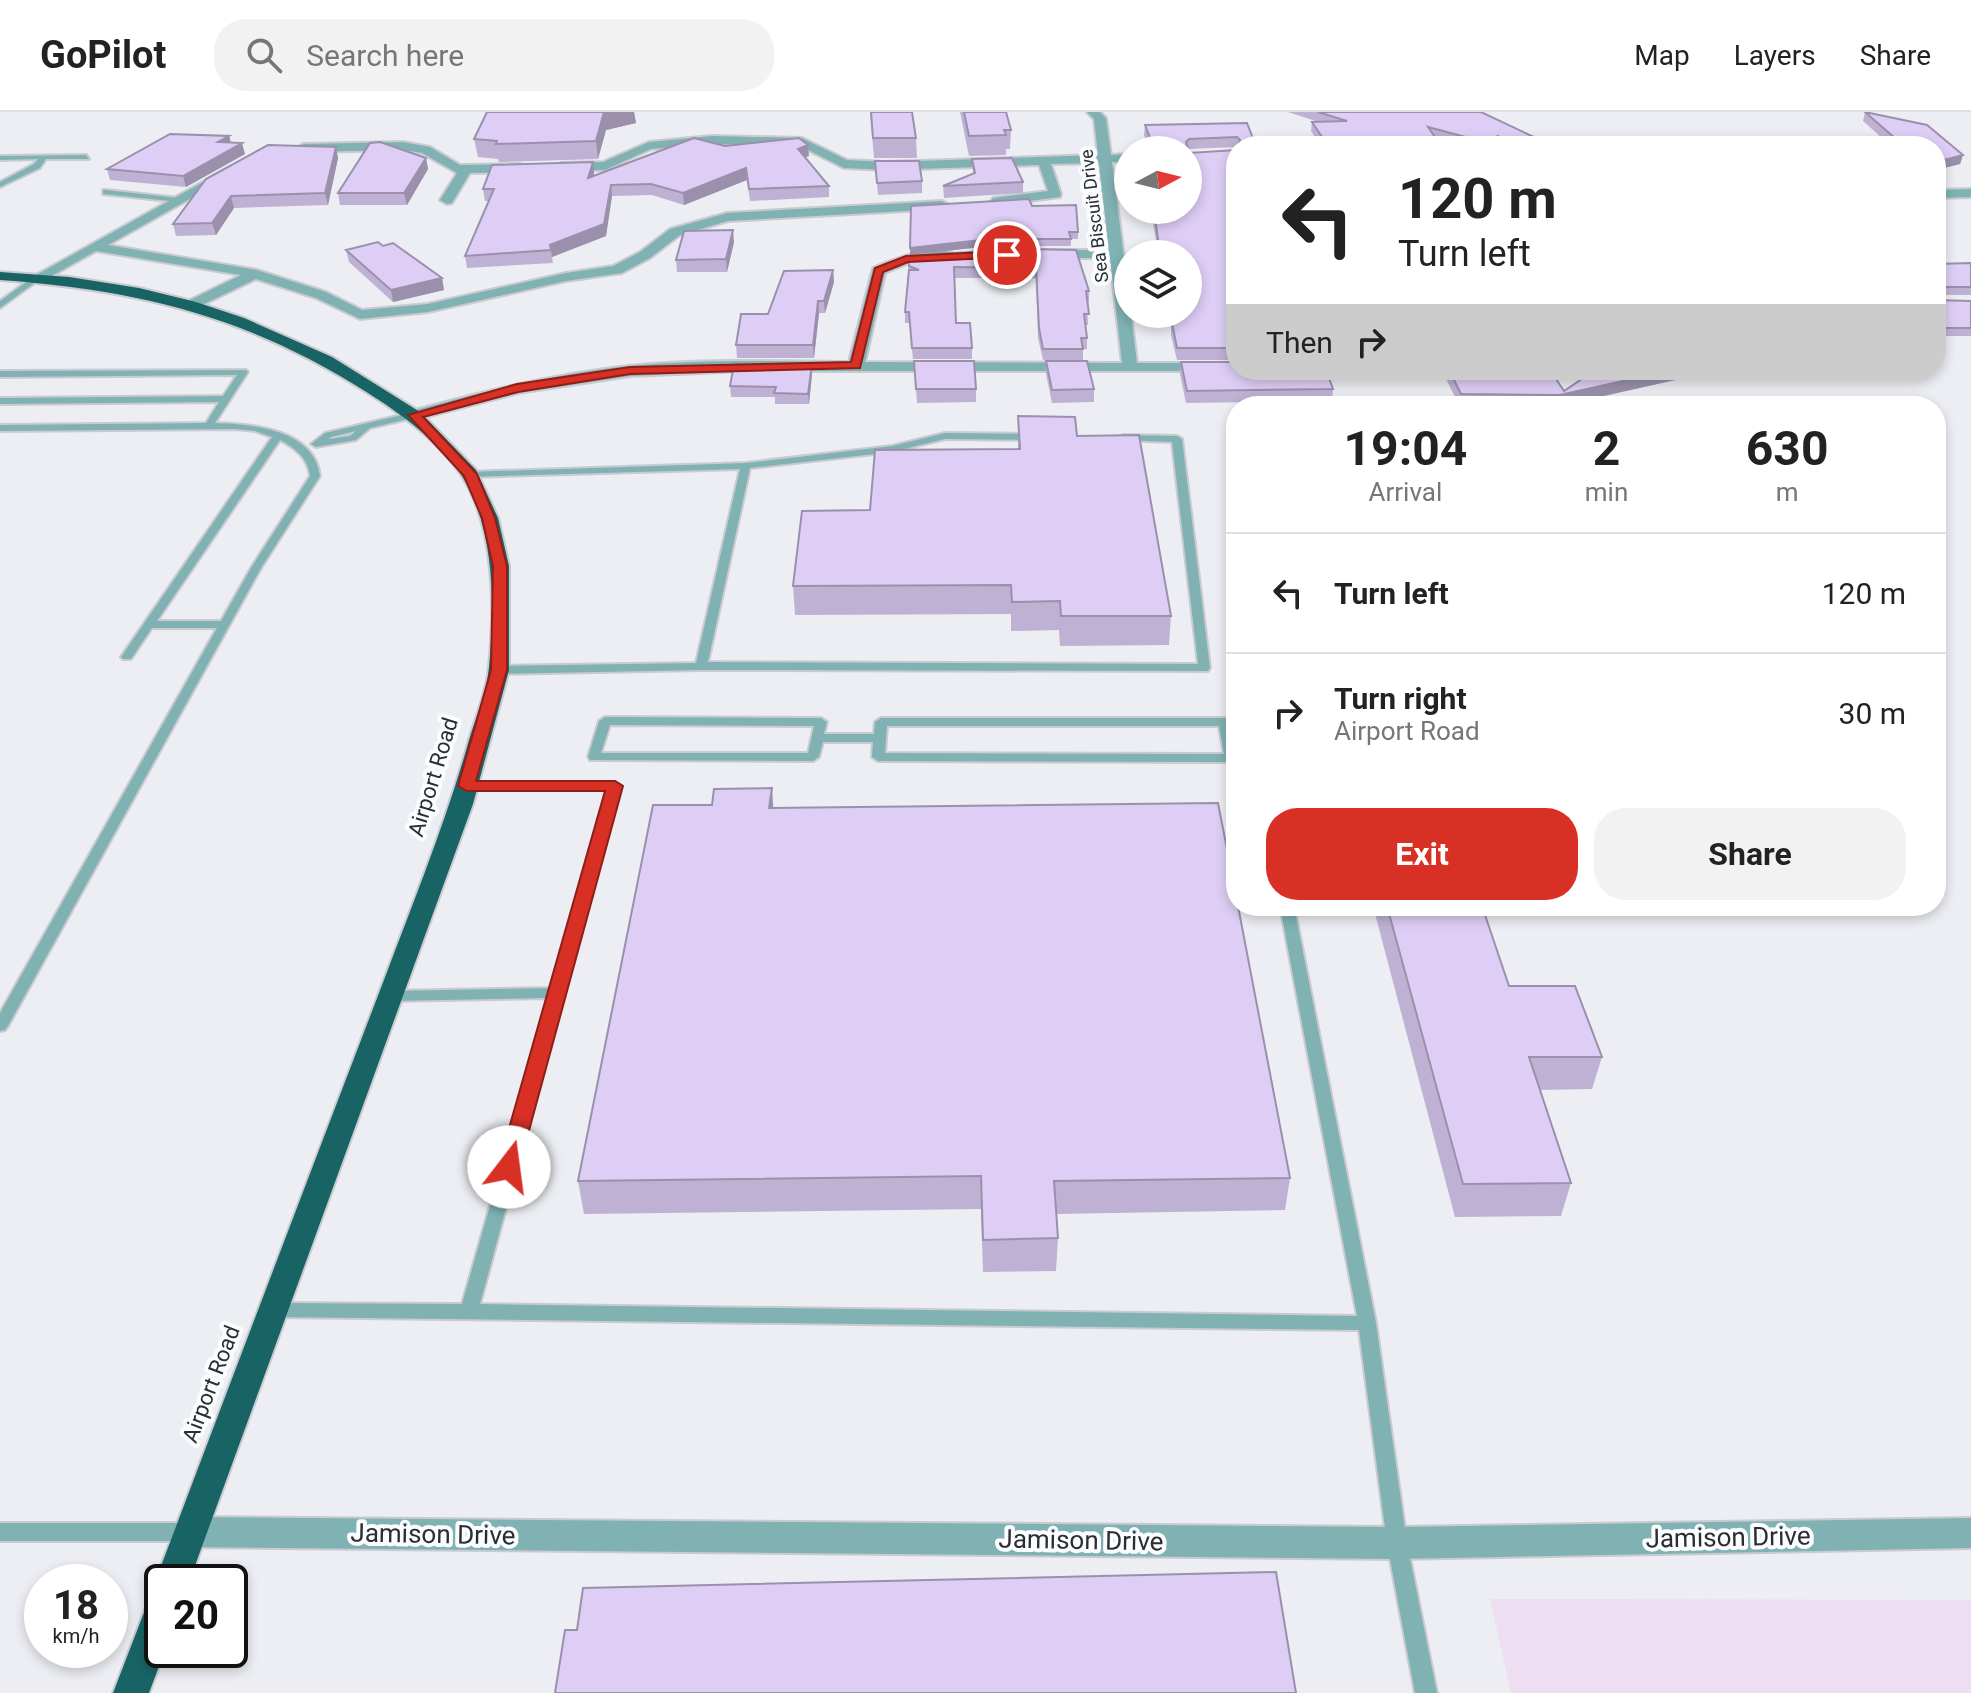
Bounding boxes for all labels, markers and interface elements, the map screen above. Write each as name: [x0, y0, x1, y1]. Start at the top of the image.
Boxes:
search box: [214, 19, 774, 91]
text: GoPilot: [40, 33, 166, 77]
icon: search: [242, 33, 286, 77]
text: Search here: [306, 38, 464, 73]
text: Map: [1634, 39, 1690, 72]
text: Layers: [1734, 39, 1816, 72]
text: Share: [1860, 39, 1931, 72]
north arrow: [1114, 136, 1202, 224]
map controls: [1114, 136, 1202, 328]
street label: Sea Biscuit Drive: [1075, 148, 1113, 284]
text: 120 m: [1398, 166, 1557, 232]
icon: left: [1266, 168, 1370, 272]
pin: [973, 221, 1041, 289]
icon: arrive: [985, 233, 1029, 277]
text: Turn left: [1398, 233, 1531, 275]
button: layers: [1114, 240, 1202, 328]
icon: right: [1349, 320, 1393, 364]
text: Then: [1266, 325, 1333, 360]
text: 19:04: [1344, 420, 1467, 477]
text: 2: [1593, 420, 1620, 477]
text: 630: [1746, 420, 1828, 477]
text: Arrival: [1369, 477, 1442, 507]
text: min: [1585, 477, 1628, 507]
text: m: [1776, 477, 1799, 507]
icon: left: [1266, 571, 1310, 615]
text: Turn left: [1334, 576, 1449, 611]
text: 120 m: [1822, 576, 1906, 611]
text: Turn right: [1334, 681, 1467, 716]
icon: right: [1266, 691, 1310, 735]
text: 30 m: [1839, 696, 1906, 731]
street label: Airport Road: [403, 714, 463, 840]
text: Airport Road: [1334, 716, 1480, 746]
button: Exit: [1266, 808, 1578, 900]
button: Share: [1594, 808, 1906, 900]
position arrow: [467, 1125, 551, 1209]
street label: Airport Road: [177, 1322, 245, 1446]
street label: Jamison Drive: [350, 1518, 516, 1550]
street label: Jamison Drive: [1645, 1521, 1811, 1553]
street label: Jamison Drive: [998, 1524, 1164, 1556]
speed limit sign: 20: [144, 1564, 248, 1668]
text: 18: [53, 1582, 99, 1629]
text: km/h: [53, 1624, 99, 1648]

